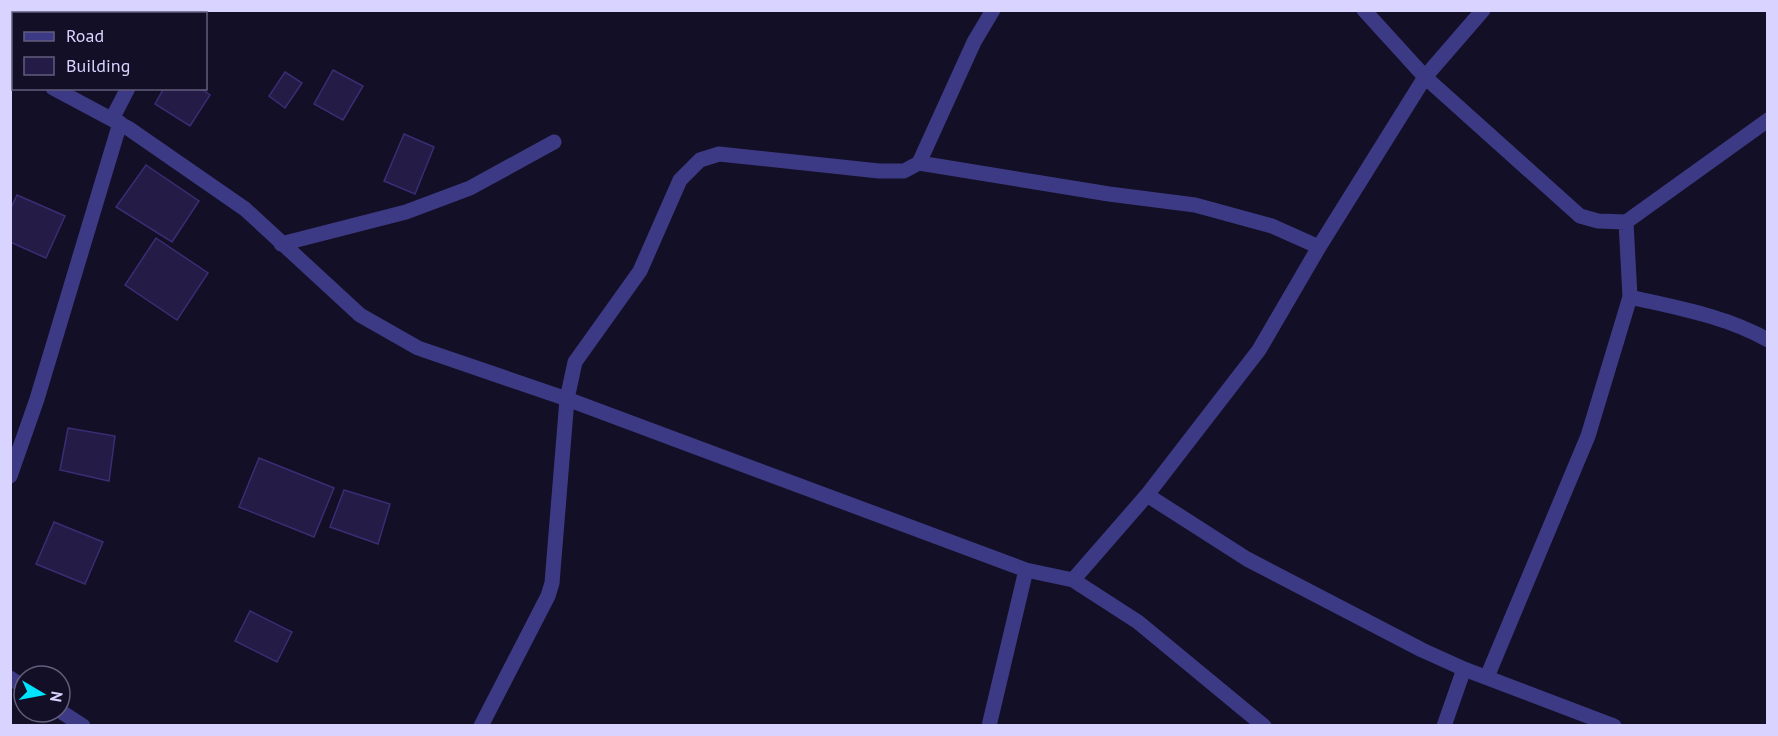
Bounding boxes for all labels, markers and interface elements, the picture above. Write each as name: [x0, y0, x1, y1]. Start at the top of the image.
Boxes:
legend: [12, 12, 207, 90]
text: Road: [66, 24, 104, 47]
text: Building: [66, 54, 130, 77]
north arrow: [12, 664, 72, 724]
text: N: [46, 690, 68, 704]

